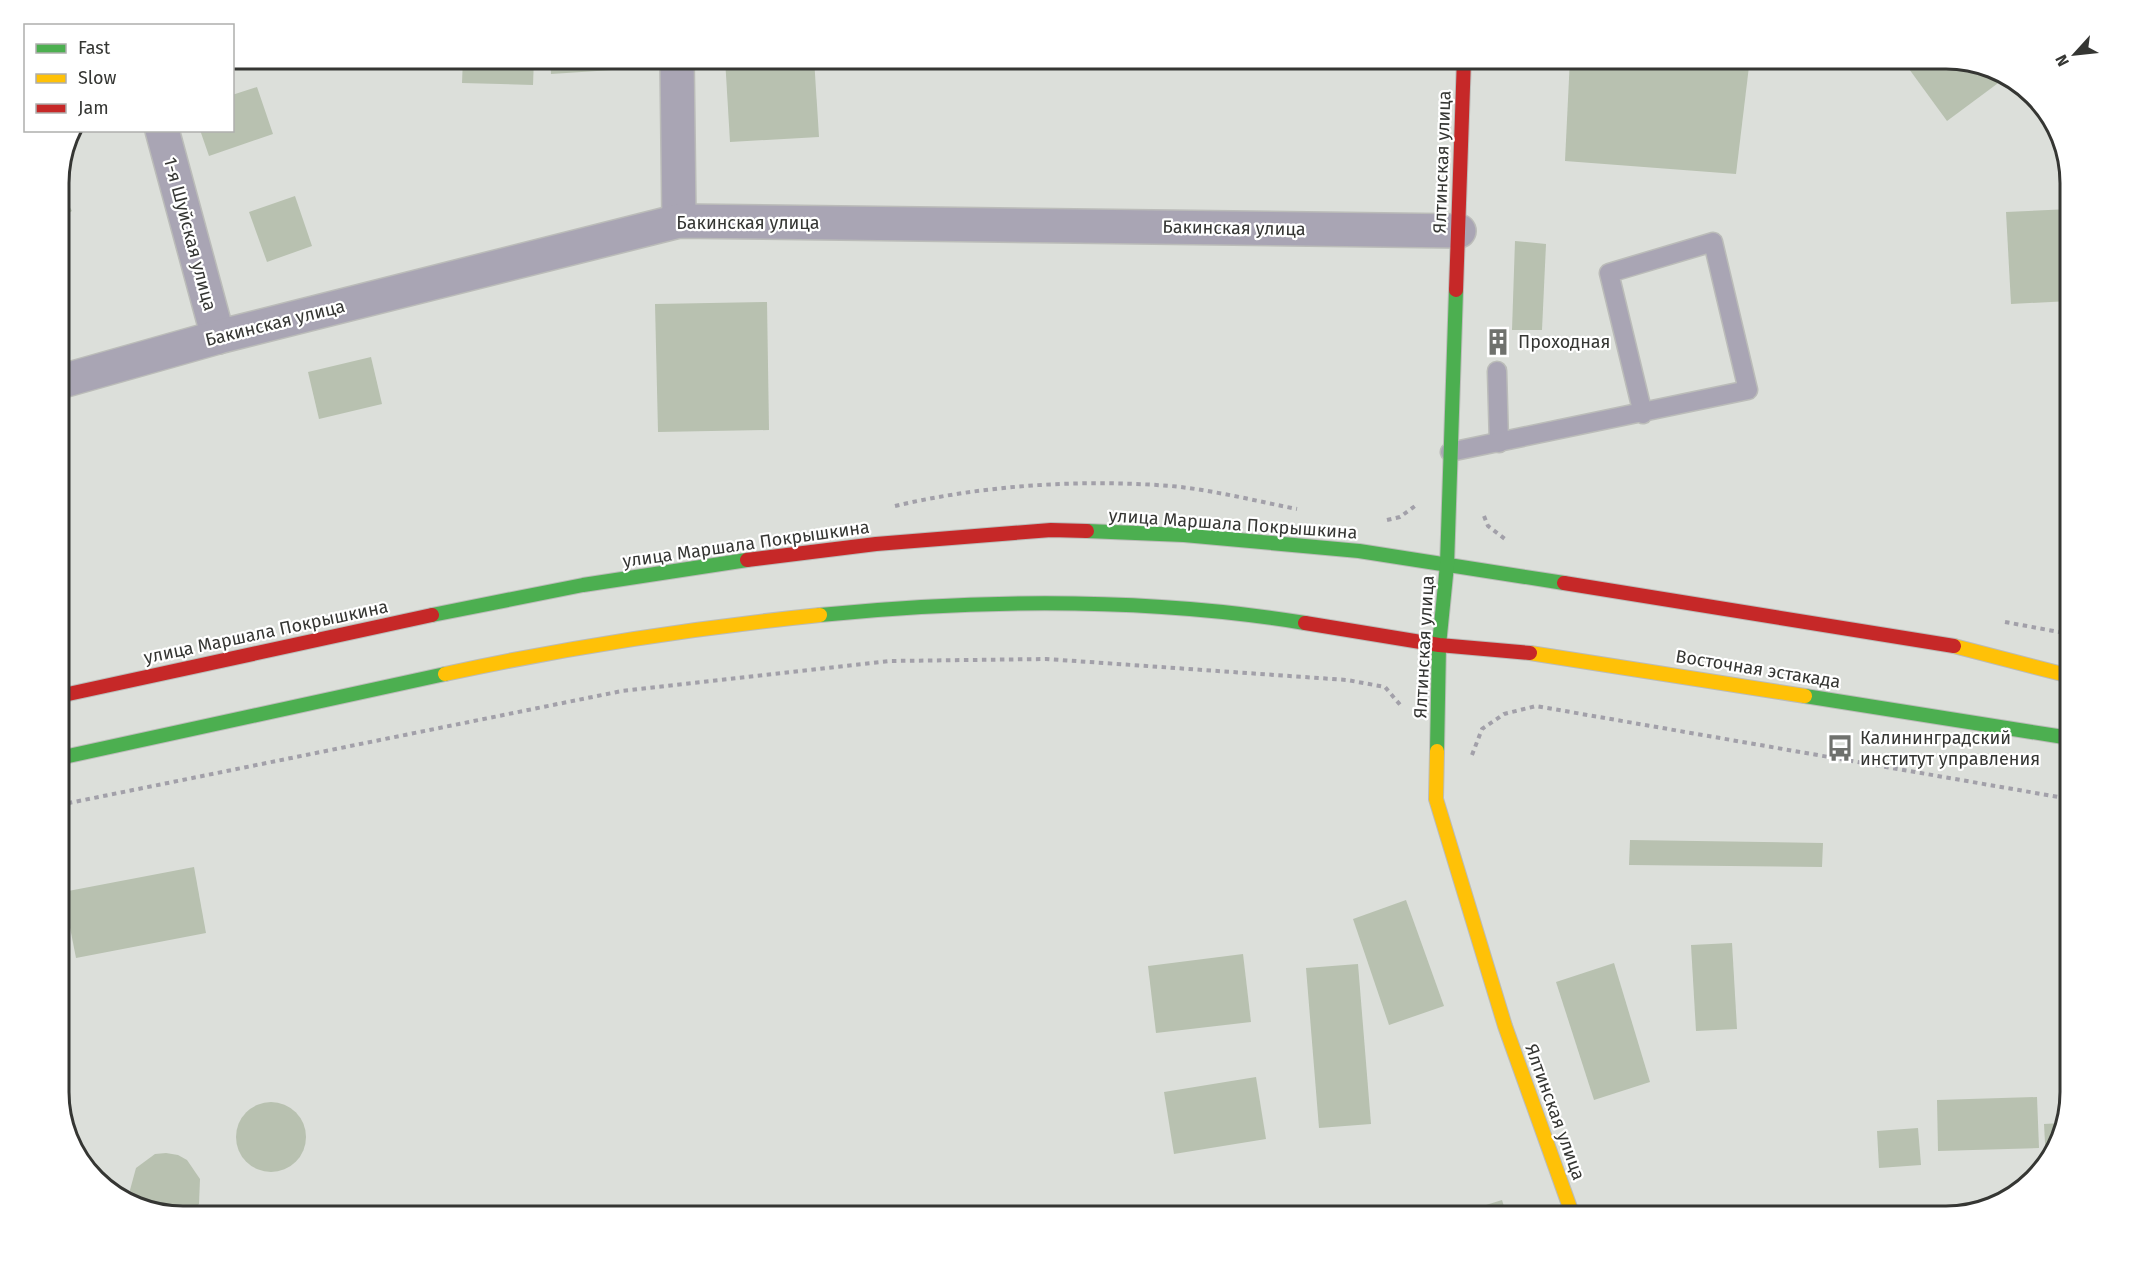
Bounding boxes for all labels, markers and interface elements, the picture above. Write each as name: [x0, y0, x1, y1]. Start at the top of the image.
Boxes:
legend: [24, 24, 234, 132]
north arrow: [2045, 24, 2105, 84]
text: Fast: [78, 37, 111, 59]
text: N: [2051, 52, 2073, 70]
text: Slow: [78, 67, 117, 89]
street label: Ялтинская улица: [1429, 90, 1455, 234]
text: Jam: [78, 97, 109, 119]
street label: 1-я Шуйская улица: [159, 155, 221, 313]
street label: Бакинская улица: [676, 212, 820, 234]
street label: Бакинская улица: [1162, 216, 1306, 240]
street label: Бакинская улица: [203, 295, 347, 351]
building icon: Проходная: [1483, 327, 1513, 357]
place label: Проходная: [1518, 331, 1611, 353]
street label: улица Маршала Покрышкина: [1108, 504, 1358, 544]
street label: улица Маршала Покрышкина: [621, 516, 871, 572]
street label: Ялтинская улица: [1409, 575, 1439, 719]
street label: улица Маршала Покрышкина: [142, 595, 390, 669]
street label: Восточная эстакада: [1674, 645, 1842, 693]
place label: Калининградский институт управления: [1860, 727, 2040, 770]
bus stop icon: Калининградский институт управления: [1825, 733, 1855, 763]
street label: Ялтинская улица: [1520, 1041, 1590, 1183]

